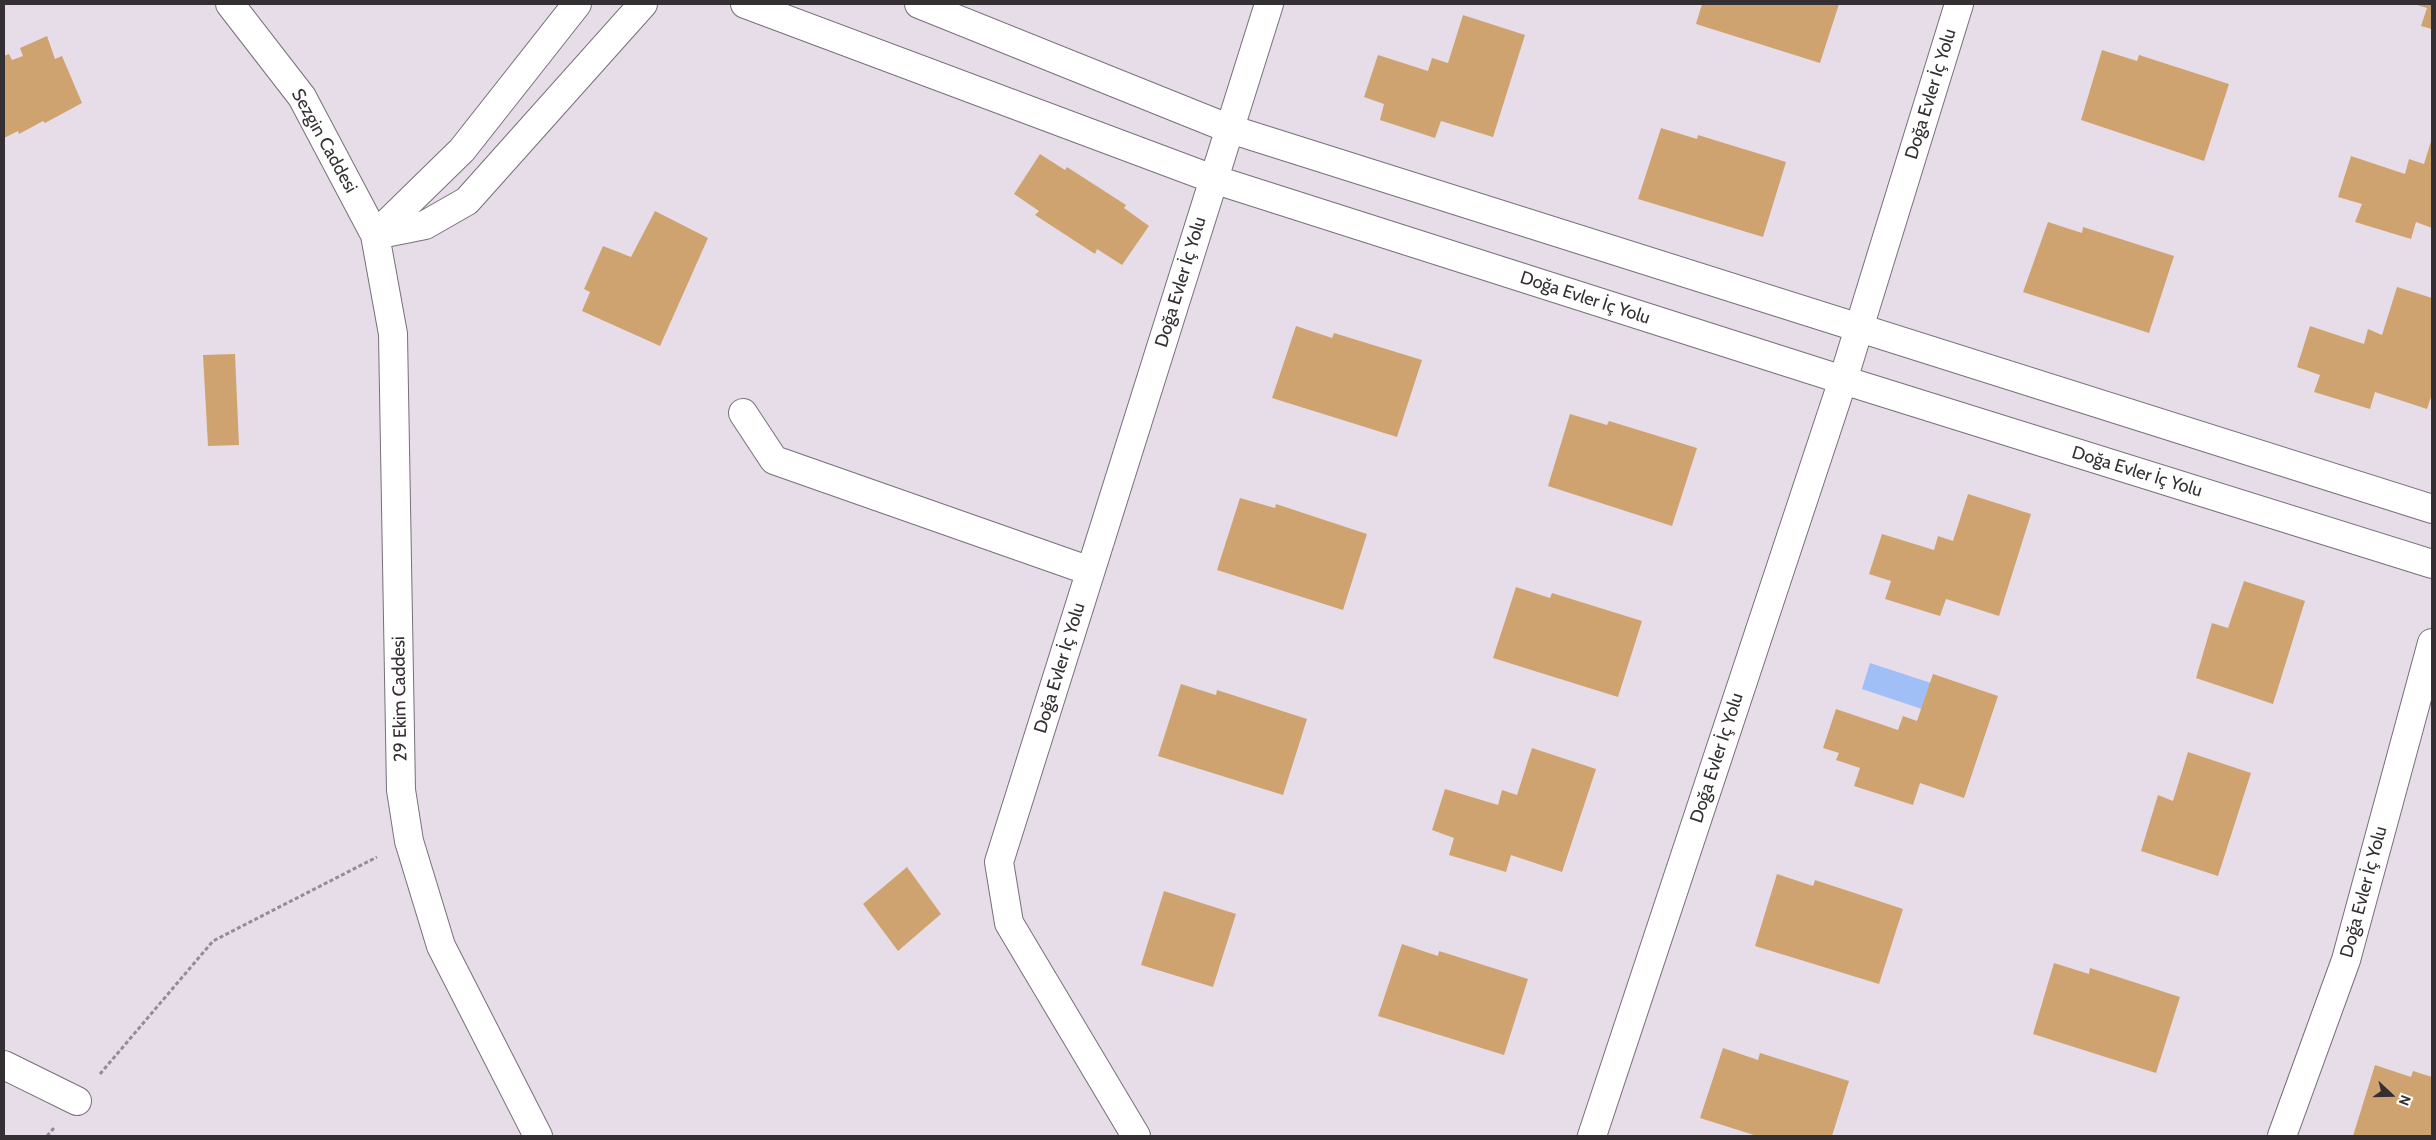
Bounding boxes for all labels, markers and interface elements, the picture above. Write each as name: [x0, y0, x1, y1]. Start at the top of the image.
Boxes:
street label: Doğa Evler İç Yolu: [1901, 26, 1961, 162]
street label: Sezgin Caddesi: [287, 85, 361, 197]
street label: Doğa Evler İç Yolu: [1151, 214, 1211, 350]
street label: Doğa Evler İç Yolu: [1517, 267, 1653, 329]
street label: Doğa Evler İç Yolu: [2069, 442, 2205, 502]
street label: Doğa Evler İç Yolu: [1030, 600, 1090, 736]
street label: 29 Ekim Caddesi: [388, 636, 412, 762]
street label: Doğa Evler İç Yolu: [1686, 690, 1748, 826]
street label: Doğa Evler İç Yolu: [2336, 824, 2392, 960]
north arrow: [2366, 1070, 2416, 1120]
text: N: [2395, 1093, 2415, 1108]

